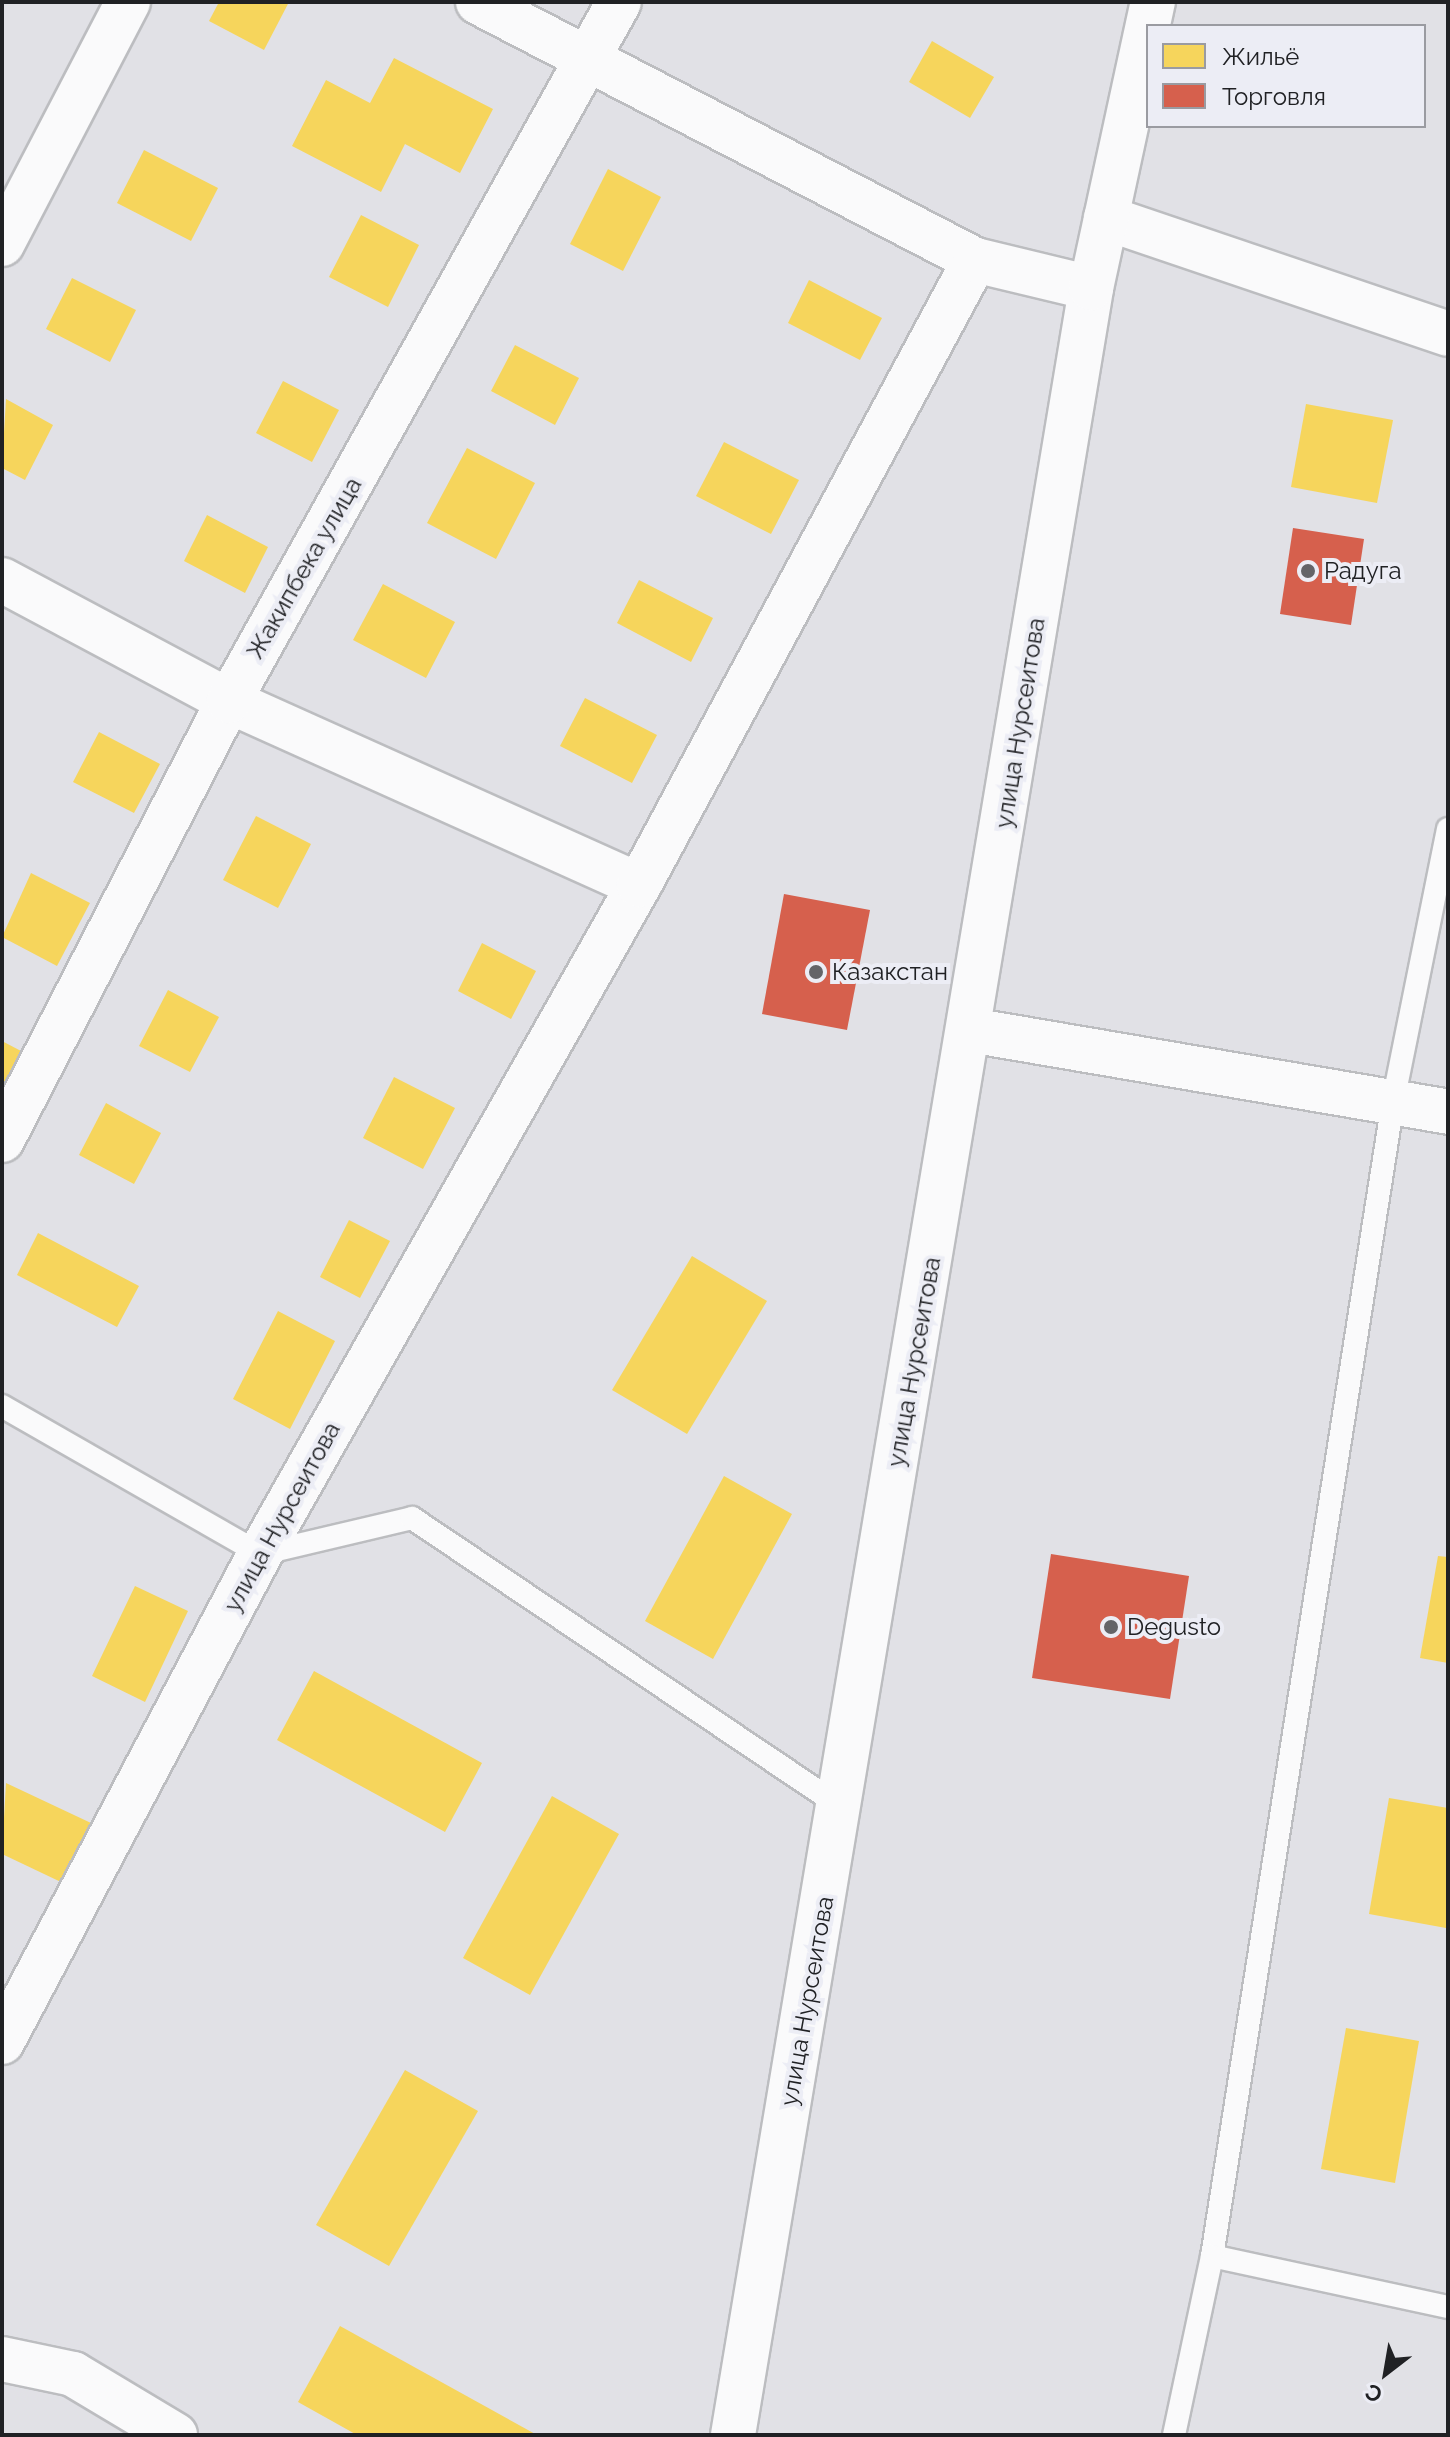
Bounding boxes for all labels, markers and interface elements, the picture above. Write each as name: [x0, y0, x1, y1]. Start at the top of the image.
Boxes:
legend: [1146, 24, 1426, 128]
text: Жильё: [1222, 42, 1299, 71]
text: Торговля: [1222, 82, 1326, 111]
street label: Жакипбека улица: [240, 472, 368, 664]
place label: Радуга: [1324, 557, 1402, 585]
marker: Радуга: [1299, 562, 1317, 580]
street label: улица Нурсеитова: [989, 616, 1051, 830]
place label: Казакстан: [832, 958, 948, 986]
marker: Казакстан: [807, 963, 825, 981]
street label: улица Нурсеитова: [881, 1255, 947, 1469]
street label: улица Нурсеитова: [218, 1417, 346, 1617]
place label: Degusto: [1127, 1613, 1221, 1641]
marker: Degusto: [1102, 1618, 1120, 1636]
street label: улица Нурсеитова: [774, 1894, 840, 2108]
north arrow: [1346, 2333, 1426, 2413]
text: С: [1360, 2379, 1387, 2409]

